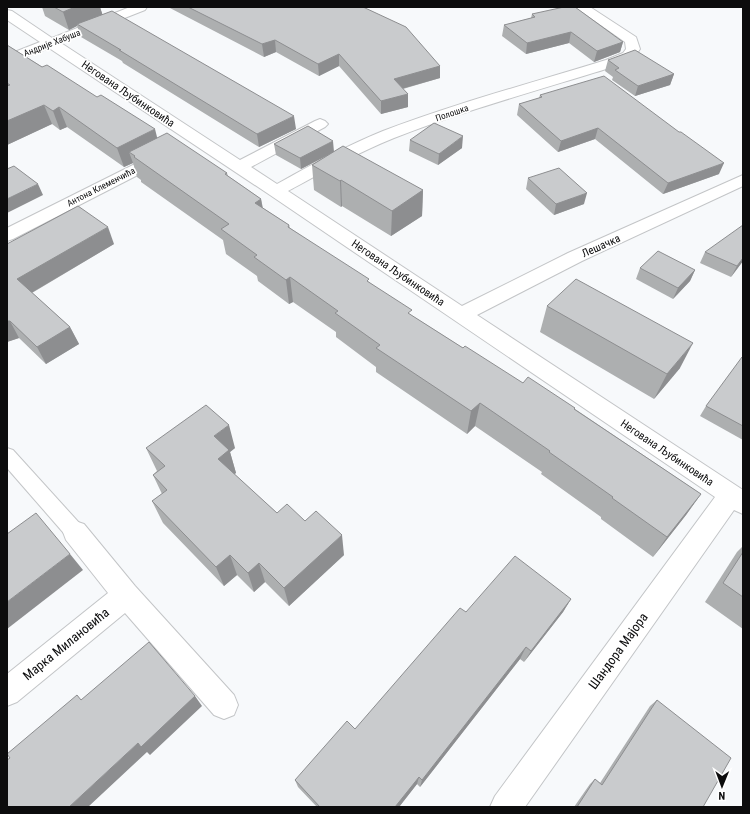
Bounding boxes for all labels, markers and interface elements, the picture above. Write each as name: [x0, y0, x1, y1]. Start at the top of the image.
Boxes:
street label: Андрије Хабуша: [22, 28, 82, 58]
street label: Негована Љубинковића: [79, 58, 177, 130]
street label: Полошка: [434, 103, 470, 123]
street label: Антона Клеменчића: [65, 166, 137, 208]
street label: Лешачка: [580, 232, 622, 260]
street label: Негована Љубинковића: [349, 237, 447, 309]
street label: Негована Љубинковића: [618, 417, 716, 489]
street label: Марка Милановића: [20, 605, 112, 683]
street label: Шандора Мајора: [585, 610, 651, 692]
north arrow: [702, 766, 742, 806]
text: N: [718, 789, 725, 802]

